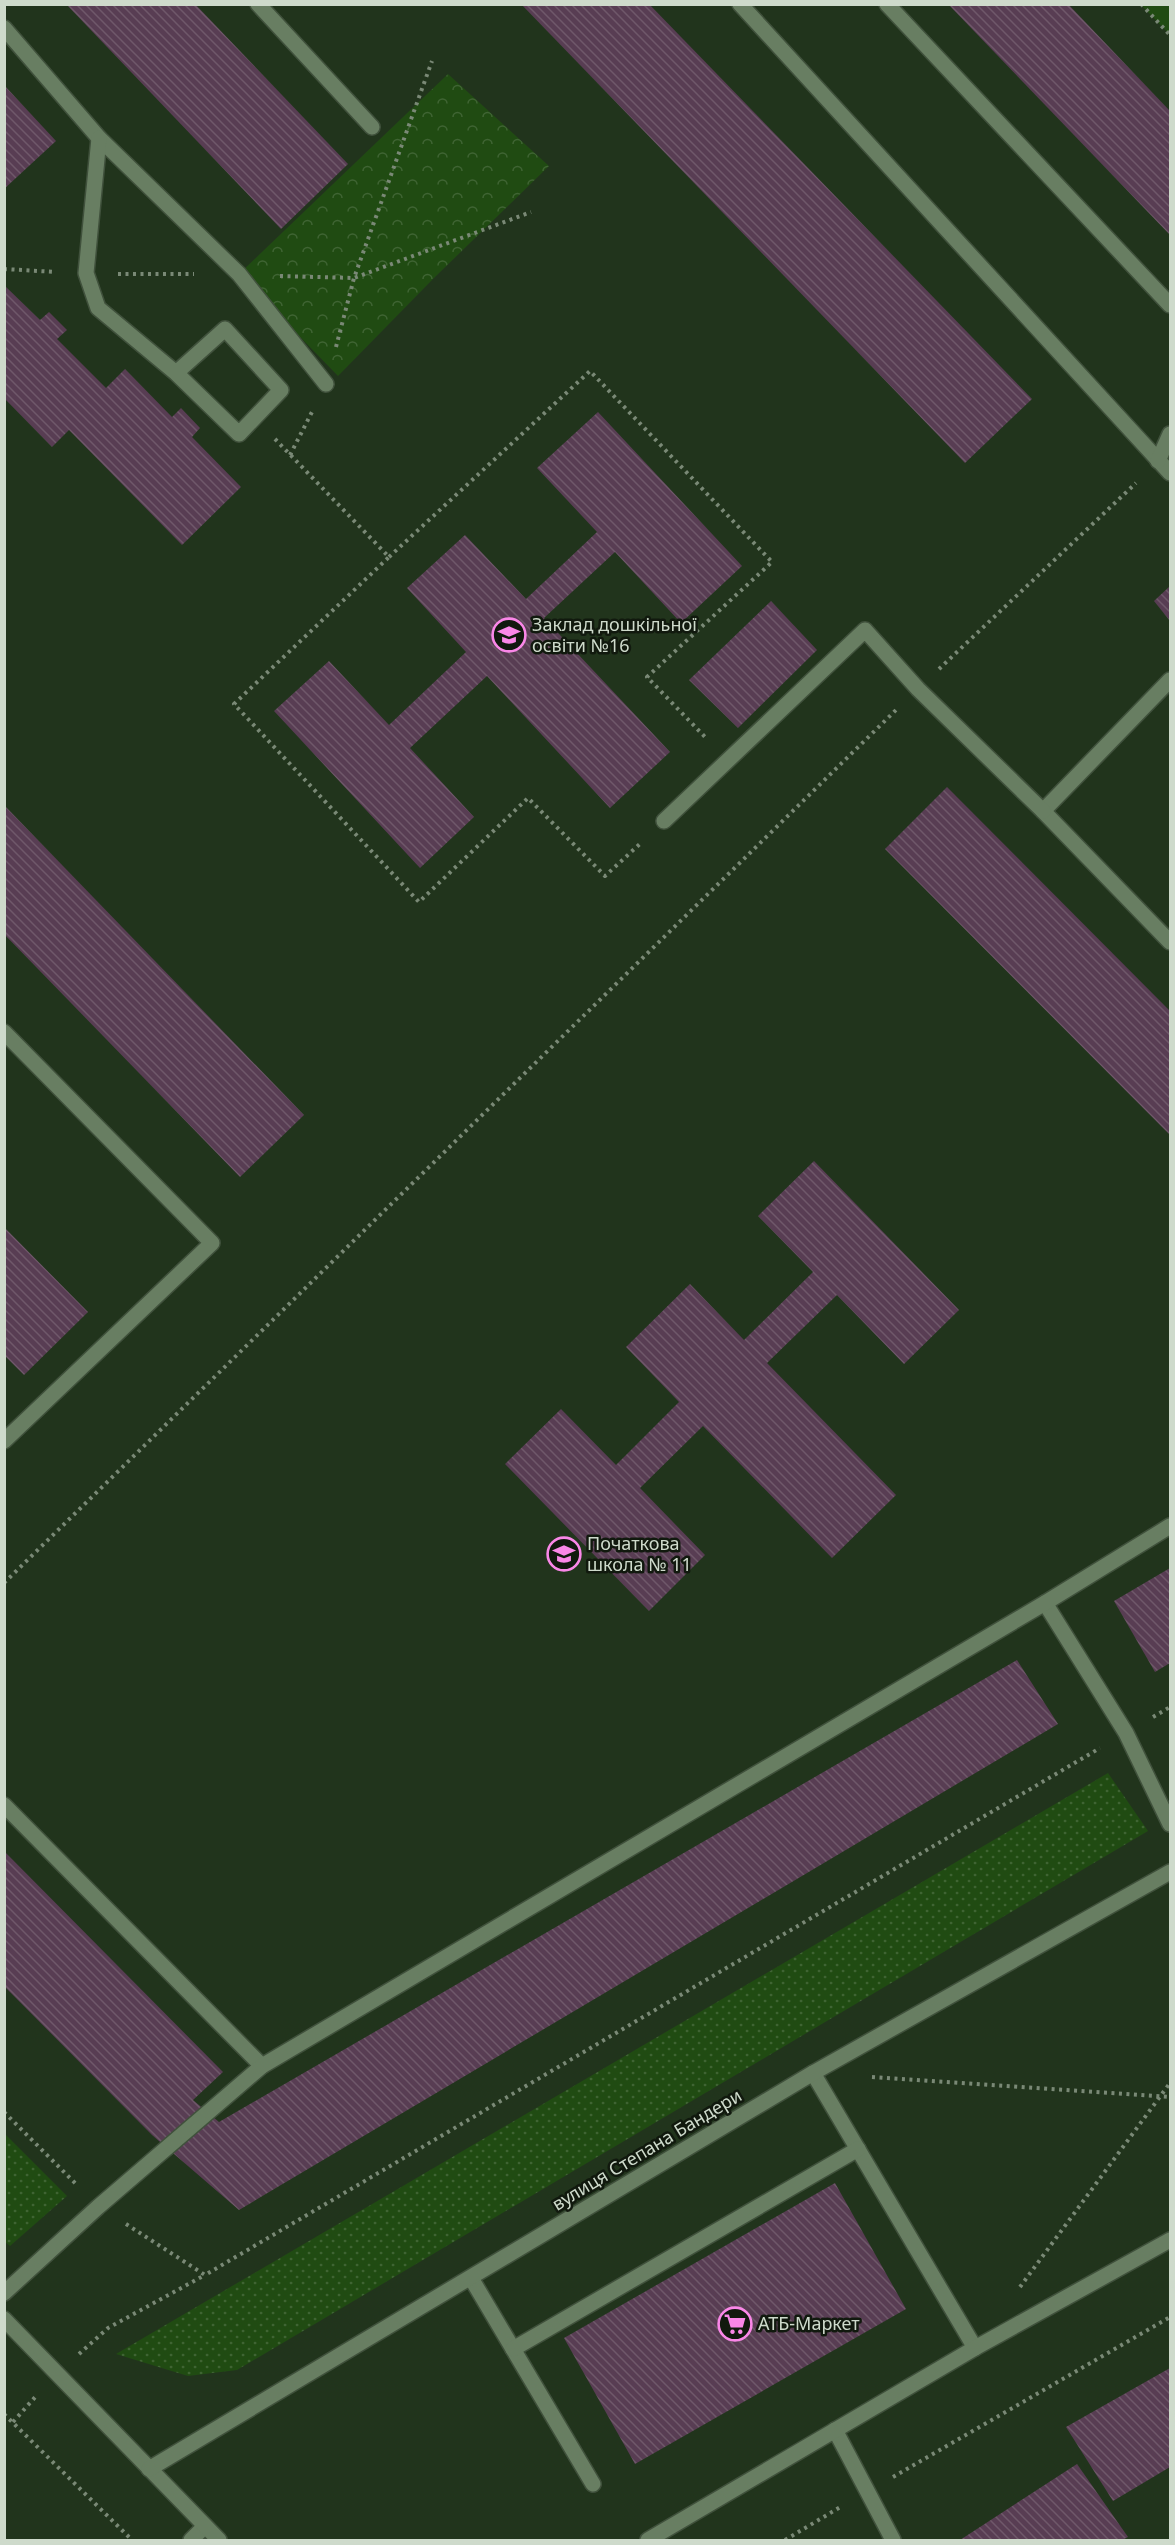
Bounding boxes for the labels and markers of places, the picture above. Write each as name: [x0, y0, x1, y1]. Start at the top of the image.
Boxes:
place label: Заклад дошкільної освіти №16: [532, 612, 697, 657]
school or university icon: Заклад дошкільної освіти №16: [491, 617, 527, 653]
place label: Початкова школа № 11: [587, 1531, 692, 1576]
school or university icon: Початкова школа № 11: [546, 1536, 582, 1572]
supermarket icon: АТБ-Маркет: [717, 2306, 753, 2342]
place label: АТБ-Маркет: [758, 2311, 860, 2335]

